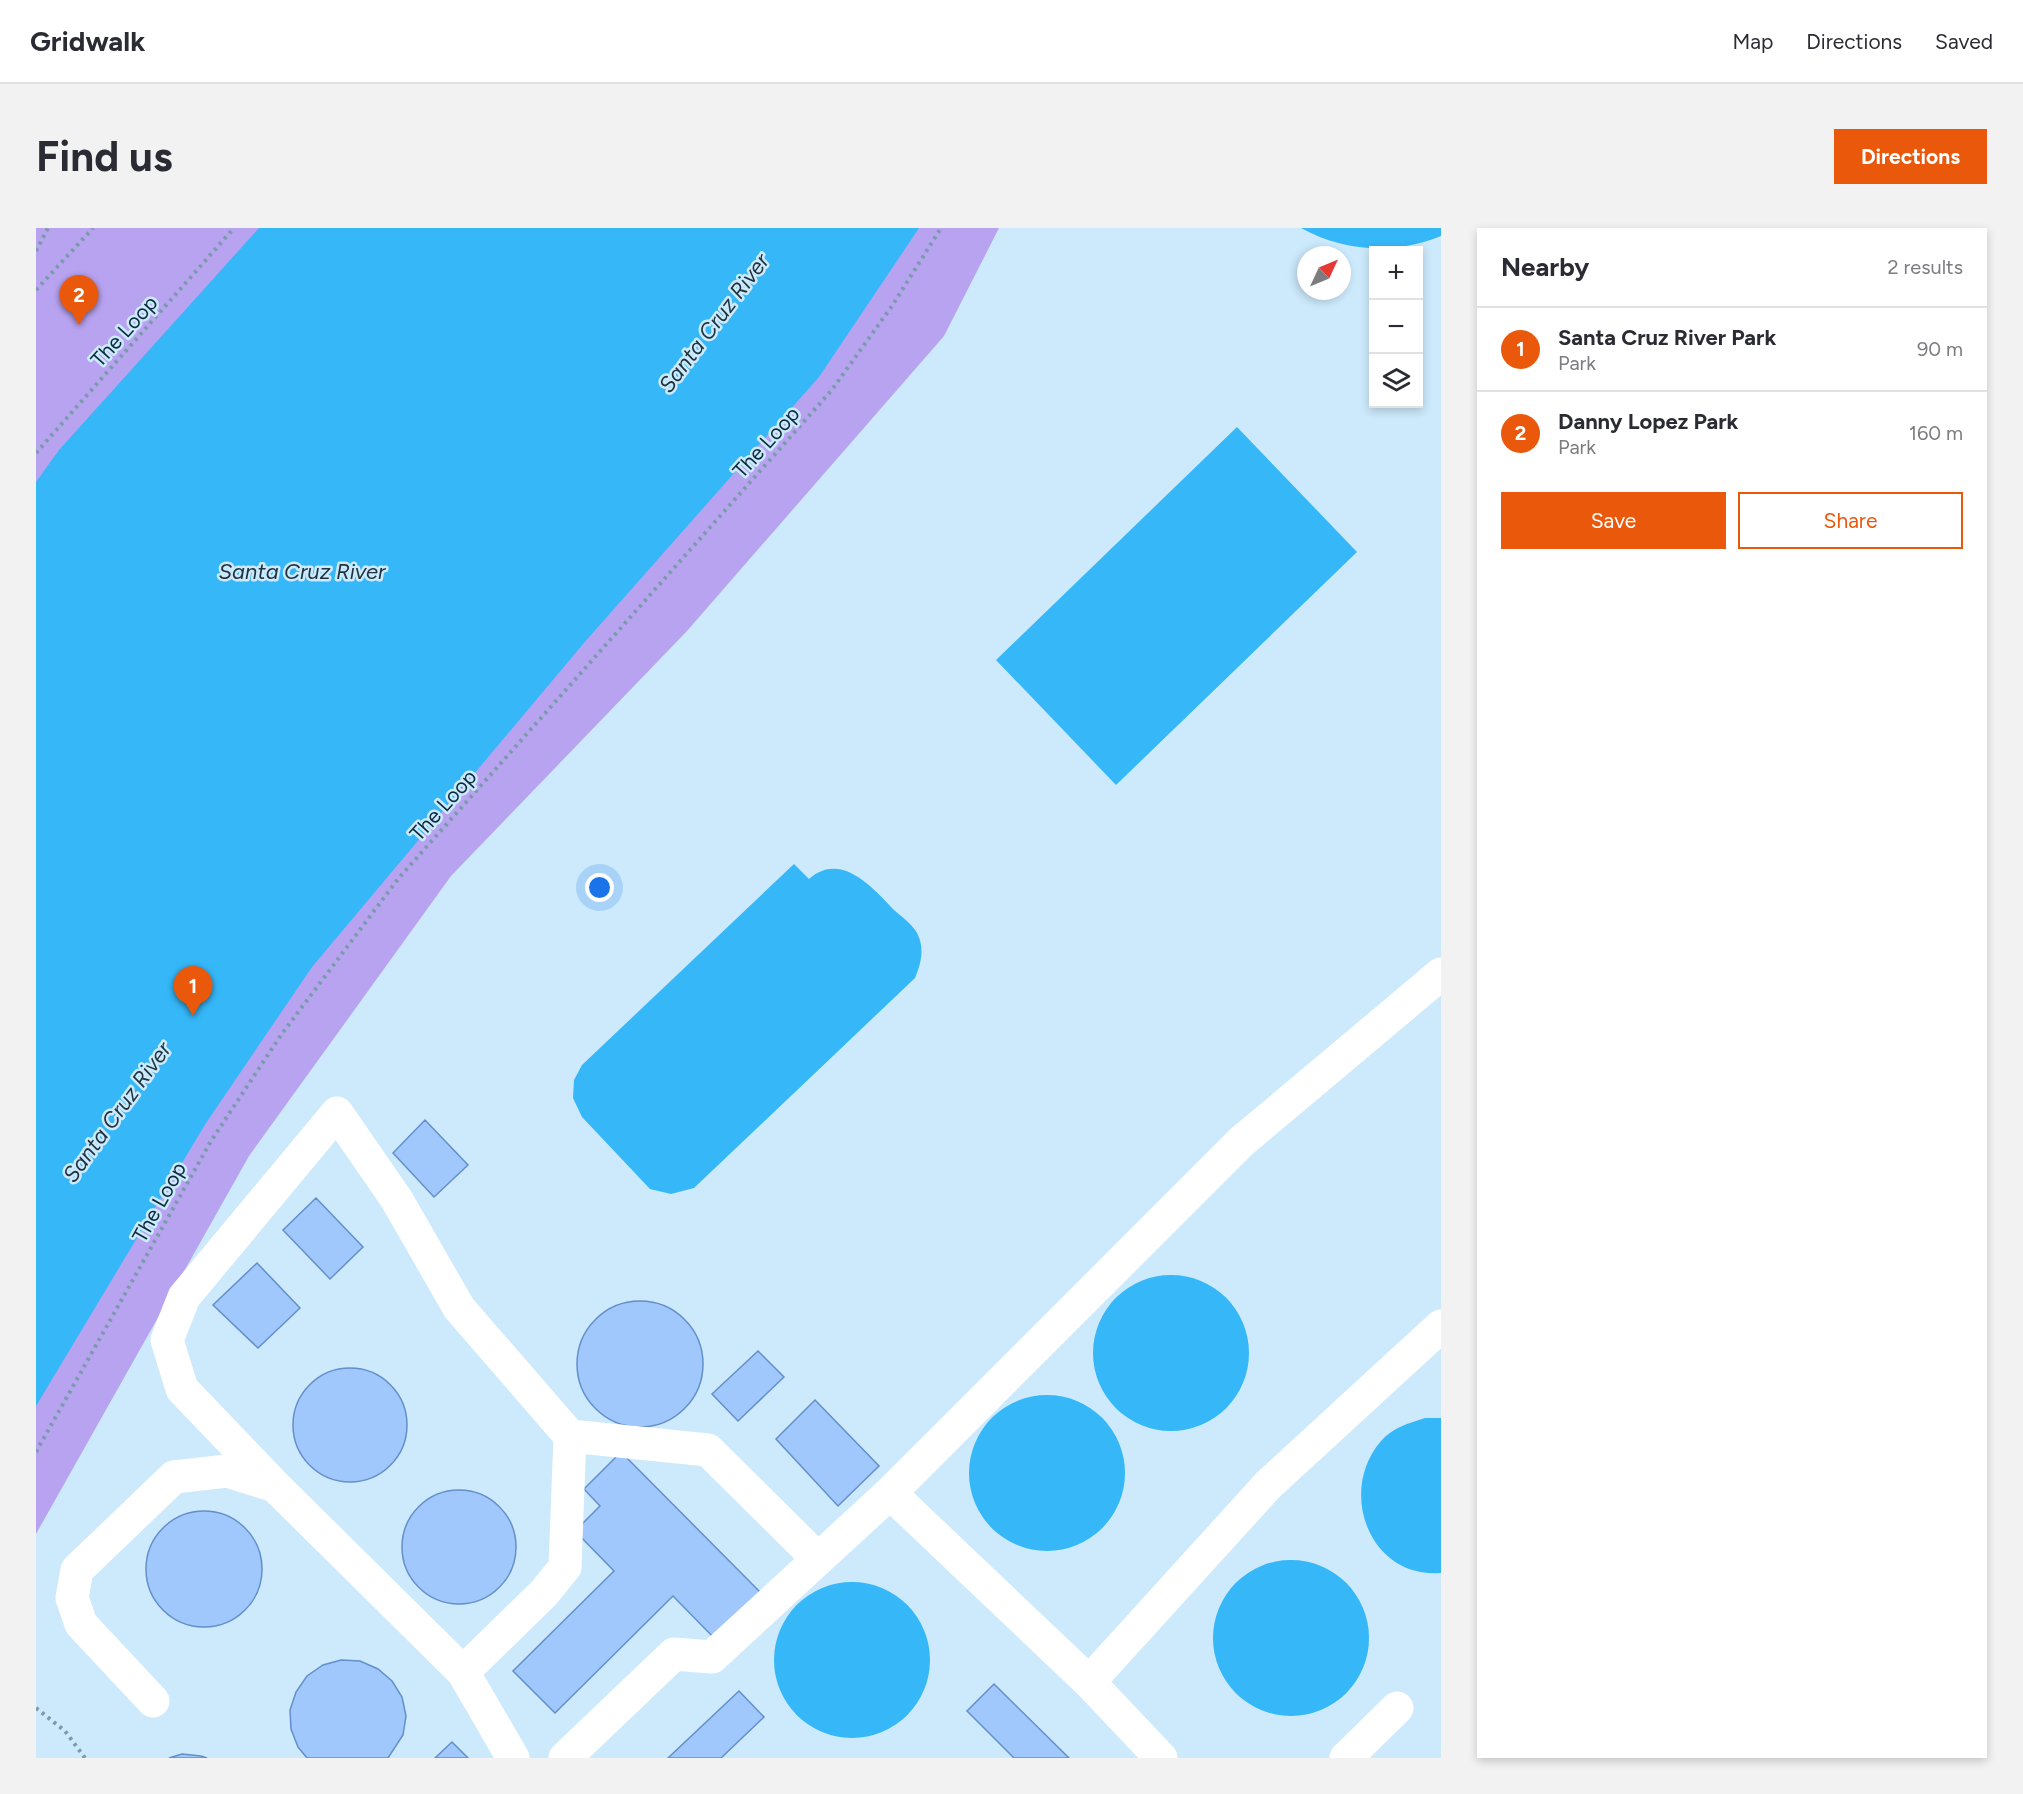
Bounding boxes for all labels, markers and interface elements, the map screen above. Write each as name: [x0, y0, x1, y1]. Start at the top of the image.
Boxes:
text: Gridwalk: [30, 24, 145, 58]
text: Map: [1732, 29, 1773, 54]
text: Directions: [1806, 29, 1902, 54]
text: Saved: [1935, 29, 1993, 54]
button: Directions: [1834, 129, 1987, 184]
text: Find us: [36, 131, 173, 182]
north arrow: [1297, 246, 1351, 300]
map controls: [1369, 246, 1423, 408]
button: +: [1369, 246, 1423, 300]
water label: Santa Cruz River: [653, 247, 776, 398]
text: Nearby: [1501, 251, 1589, 283]
text: 2 results: [1887, 255, 1963, 279]
pin: 2: [60, 276, 99, 325]
street label: The Loop: [85, 290, 163, 372]
button: −: [1369, 300, 1423, 354]
text: Santa Cruz River Park: [1558, 324, 1776, 351]
text: 1: [1516, 337, 1525, 361]
text: 90 m: [1917, 337, 1963, 361]
text: Park: [1558, 351, 1596, 375]
button: layers: [1369, 354, 1423, 408]
street label: The Loop: [727, 401, 805, 483]
text: Danny Lopez Park: [1558, 408, 1738, 435]
text: 2: [1515, 421, 1526, 445]
text: 160 m: [1909, 421, 1963, 445]
text: Park: [1558, 435, 1596, 459]
button: Save: [1501, 492, 1726, 549]
button: Share: [1738, 492, 1963, 549]
water label: Santa Cruz River: [219, 558, 387, 585]
street label: The Loop: [404, 764, 482, 846]
your location: [585, 873, 614, 902]
pin: 1: [174, 966, 212, 1016]
water label: Santa Cruz River: [57, 1035, 178, 1187]
street label: The Loop: [127, 1158, 191, 1246]

